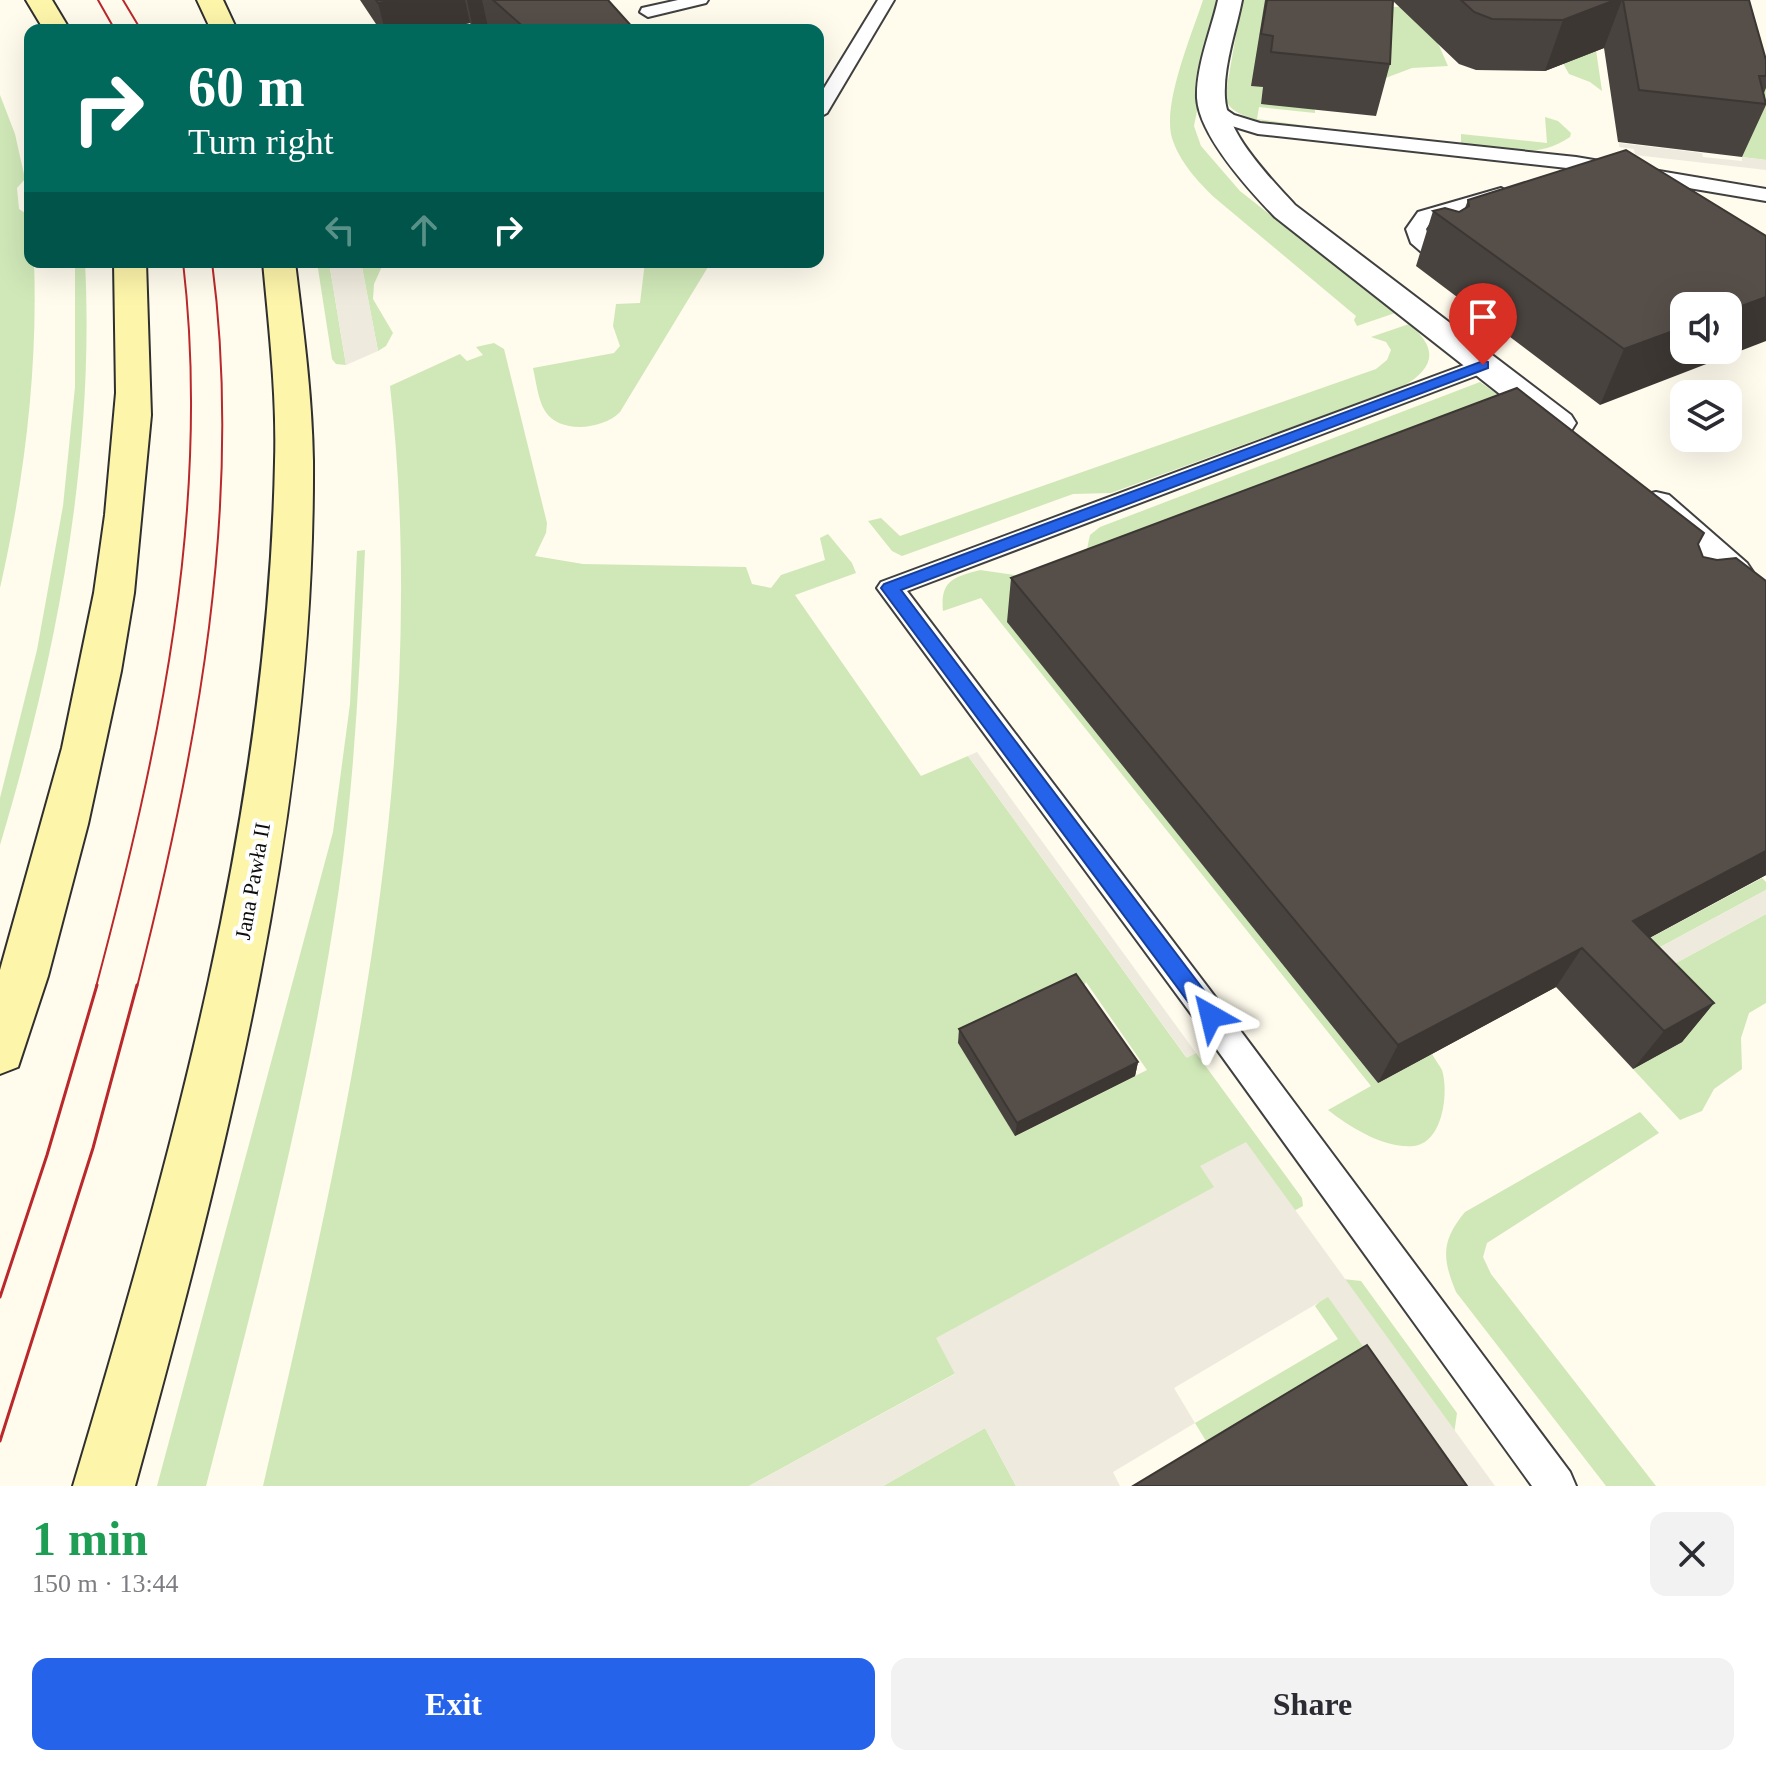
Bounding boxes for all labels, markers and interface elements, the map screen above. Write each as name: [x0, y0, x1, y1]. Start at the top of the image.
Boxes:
icon: right: [56, 56, 160, 160]
text: 60 m: [188, 56, 305, 118]
text: Turn right: [188, 122, 334, 162]
icon: left: [318, 208, 362, 252]
icon: ahead: [402, 208, 446, 252]
icon: right: [486, 208, 530, 252]
pin: [1449, 283, 1517, 365]
map controls: [1670, 292, 1742, 452]
button: sound: [1670, 292, 1742, 364]
icon: arrive: [1461, 295, 1505, 339]
button: layers: [1670, 380, 1742, 452]
street label: Jana Pawła II: [230, 821, 275, 942]
position arrow: [1169, 974, 1253, 1058]
text: 1 min: [32, 1512, 148, 1565]
button: close: [1650, 1512, 1734, 1596]
text: 150 m · 13:44: [32, 1569, 179, 1598]
button: Exit: [32, 1658, 875, 1750]
button: Share: [891, 1658, 1734, 1750]

